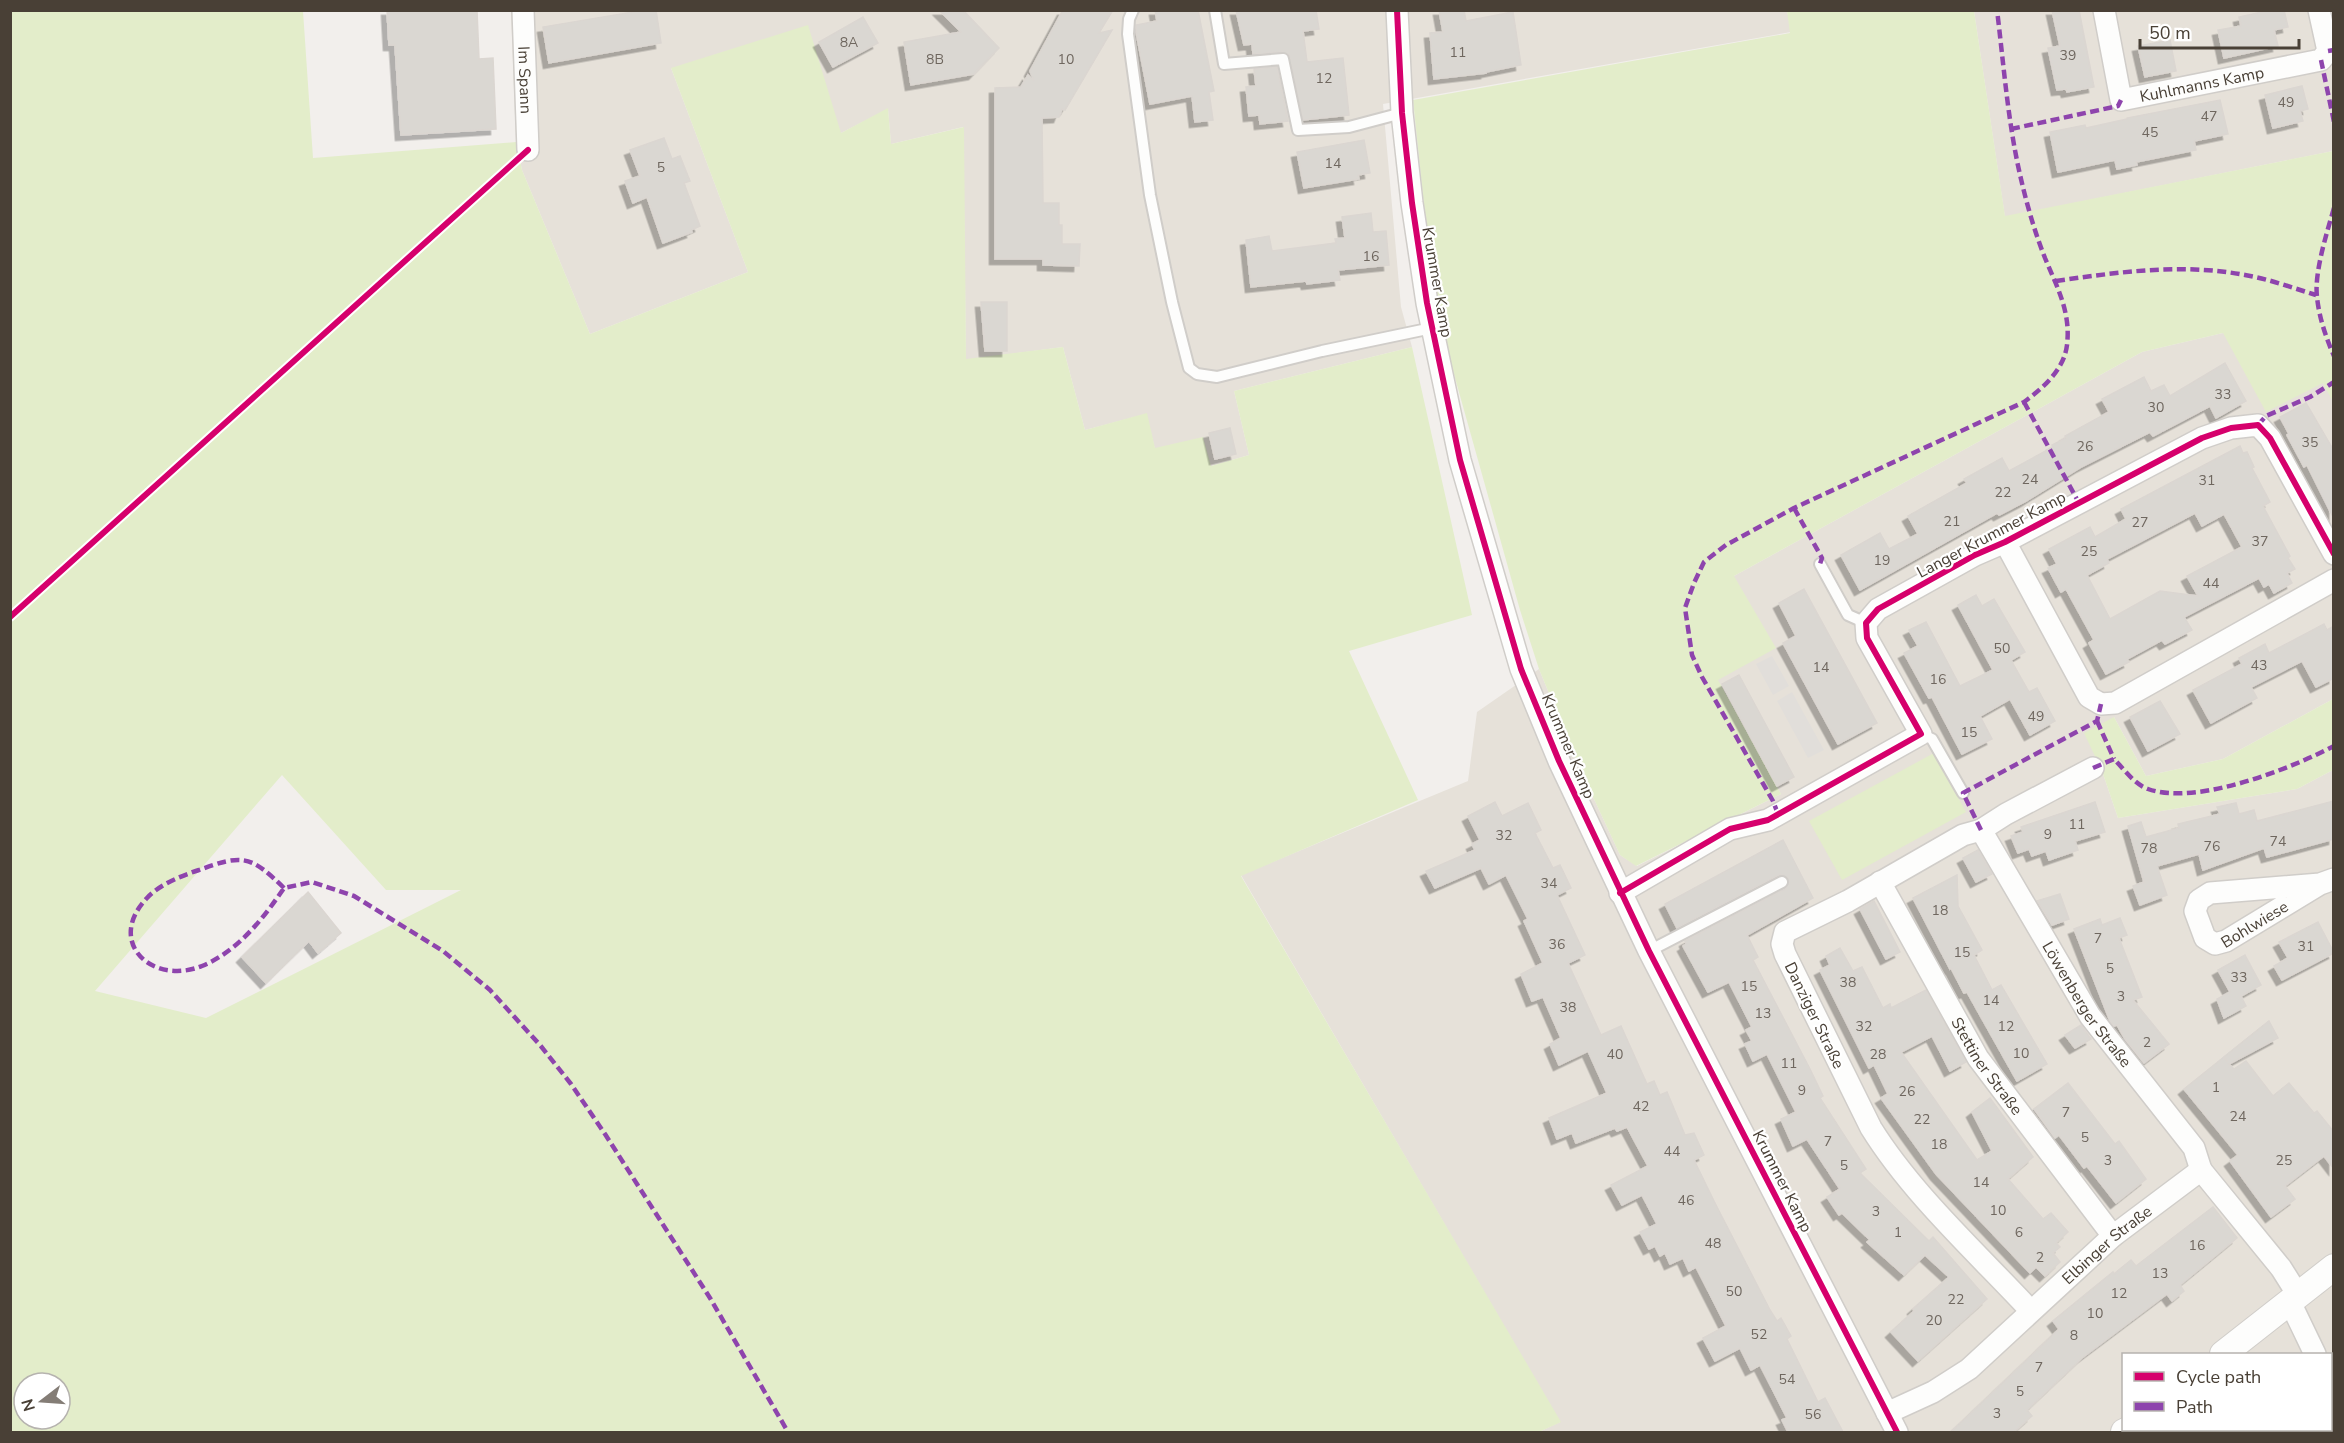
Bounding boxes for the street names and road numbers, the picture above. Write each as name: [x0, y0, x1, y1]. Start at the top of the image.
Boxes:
street label: Im Spann: [512, 46, 537, 114]
street label: Kuhlmanns Kamp: [2138, 62, 2266, 108]
street label: Krummer Kamp: [1416, 225, 1458, 339]
street label: Langer Krummer Kamp: [1913, 486, 2070, 584]
street label: Krummer Kamp: [1536, 691, 1600, 802]
street label: Bohlwiese: [2217, 896, 2293, 954]
street label: Löwenberger Straße: [2036, 937, 2136, 1072]
street label: Danziger Straße: [1779, 958, 1849, 1072]
street label: Stettiner Straße: [1945, 1013, 2027, 1120]
street label: Krummer Kamp: [1747, 1127, 1817, 1236]
street label: Elbinger Straße: [2058, 1201, 2157, 1290]

